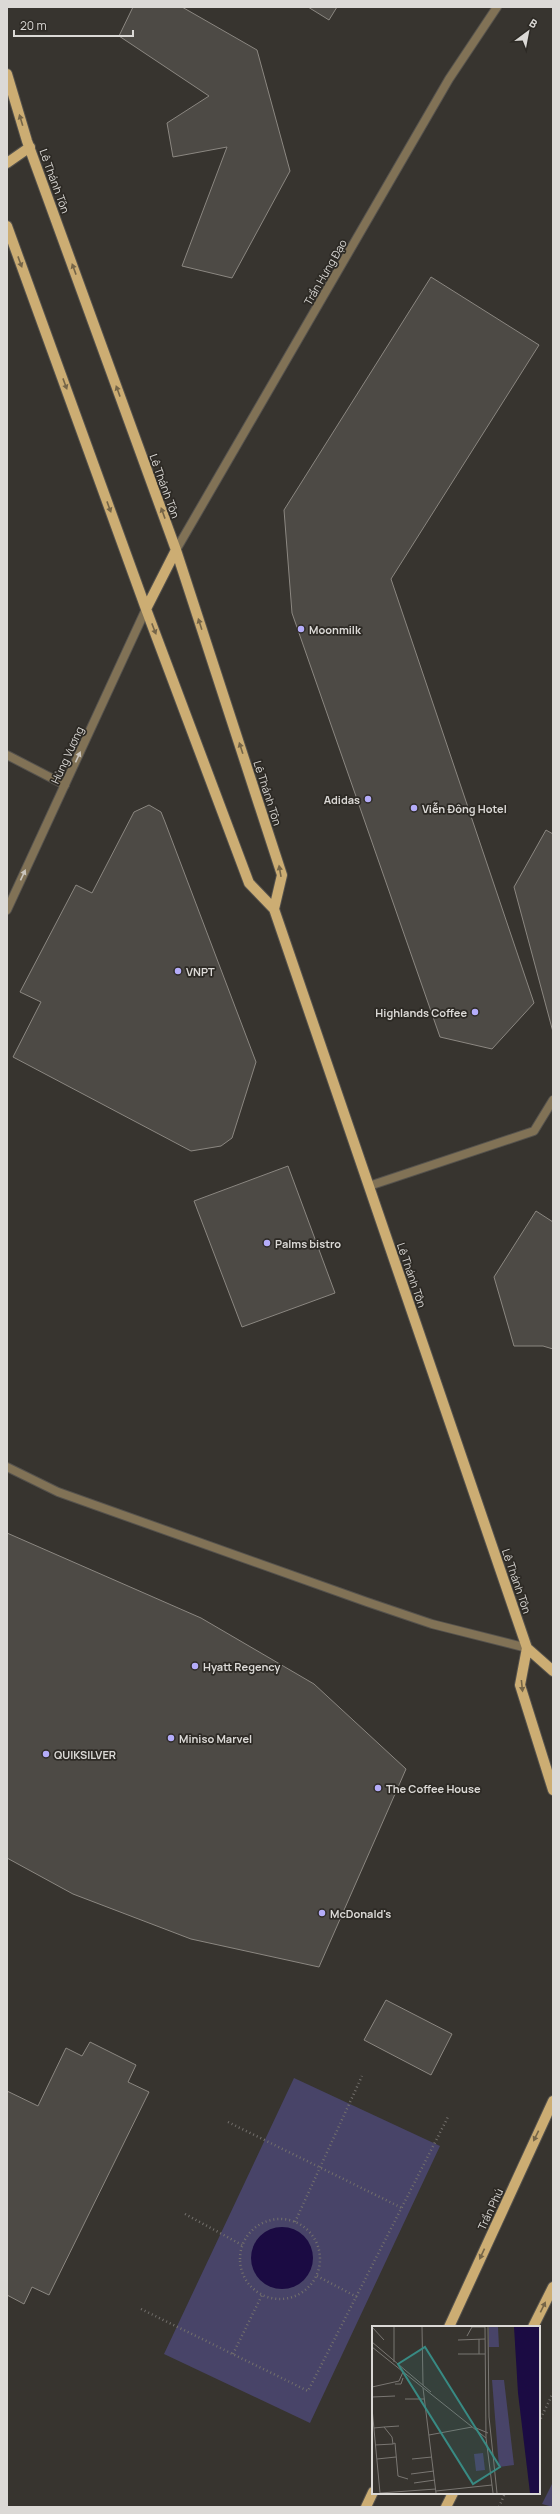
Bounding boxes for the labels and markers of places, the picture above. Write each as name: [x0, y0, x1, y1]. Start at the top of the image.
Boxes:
place label: Moonmilk: [309, 622, 362, 637]
marker: Moonmilk: [296, 624, 306, 634]
place label: Adidas: [324, 792, 360, 807]
marker: Adidas: [363, 794, 373, 804]
place label: Viễn Đông Hotel: [422, 801, 507, 816]
marker: Viễn Đông Hotel: [409, 803, 419, 813]
place label: VNPT: [186, 964, 215, 979]
marker: VNPT: [173, 966, 183, 976]
place label: Highlands Coffee: [375, 1005, 467, 1020]
marker: Highlands Coffee: [470, 1007, 480, 1017]
place label: Palms bistro: [275, 1236, 341, 1251]
marker: Palms bistro: [262, 1238, 272, 1248]
place label: Hyatt Regency: [203, 1659, 281, 1674]
marker: Hyatt Regency: [190, 1661, 200, 1671]
place label: Miniso Marvel: [179, 1731, 252, 1746]
marker: Miniso Marvel: [166, 1733, 176, 1743]
place label: QUIKSILVER: [54, 1747, 116, 1762]
marker: QUIKSILVER: [41, 1749, 51, 1759]
place label: The Coffee House: [386, 1781, 481, 1796]
marker: The Coffee House: [373, 1783, 383, 1793]
place label: McDonald's: [330, 1906, 391, 1921]
marker: McDonald's: [317, 1908, 327, 1918]

